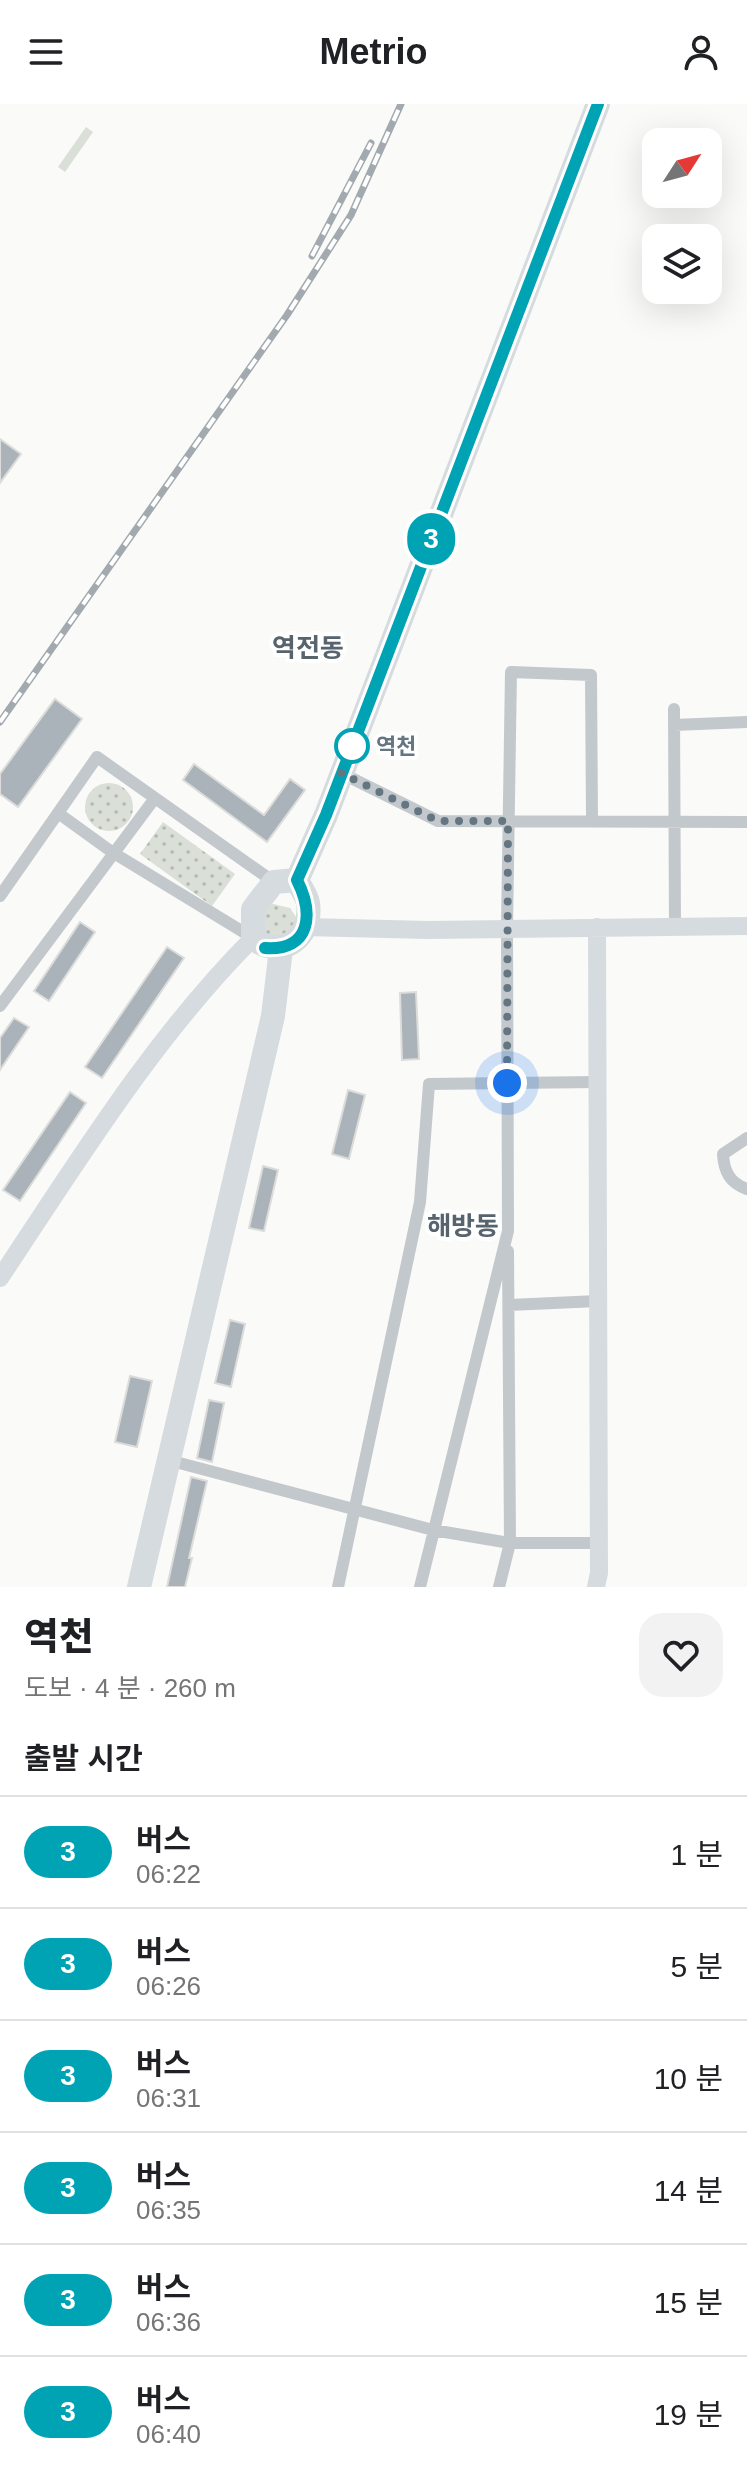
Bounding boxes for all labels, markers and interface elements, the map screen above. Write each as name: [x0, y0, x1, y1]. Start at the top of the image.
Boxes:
icon: menu: [24, 30, 68, 74]
icon: person: [679, 30, 723, 74]
text: Metrio: [320, 31, 428, 72]
north arrow: [642, 128, 722, 208]
map controls: [642, 128, 722, 304]
button: layers: [642, 224, 722, 304]
line badge: 3: [405, 513, 457, 565]
text: 3: [423, 523, 439, 554]
district label: 역전동: [272, 633, 344, 663]
marker: 역천: [335, 729, 369, 763]
place label: 역천: [376, 734, 416, 759]
your location: [487, 1063, 527, 1103]
district label: 해방동: [427, 1211, 499, 1241]
button: heart: [639, 1613, 723, 1697]
text: 역천: [24, 1616, 94, 1658]
text: 도보 · 4 분 · 260 m: [24, 1673, 236, 1703]
text: 출발 시간: [24, 1742, 143, 1775]
text: 버스: [136, 1823, 191, 1856]
text: 3: [60, 1836, 76, 1867]
text: 1 분: [670, 1838, 723, 1871]
text: 06:22: [136, 1859, 201, 1889]
text: 버스: [136, 1935, 191, 1968]
text: 3: [60, 1948, 76, 1979]
text: 5 분: [670, 1950, 723, 1983]
text: 06:26: [136, 1971, 201, 2001]
text: 버스: [136, 2047, 191, 2080]
text: 3: [60, 2060, 76, 2091]
text: 10 분: [654, 2062, 723, 2095]
text: 06:31: [136, 2083, 201, 2113]
text: 버스: [136, 2159, 191, 2192]
text: 3: [60, 2172, 76, 2203]
text: 14 분: [654, 2174, 723, 2207]
text: 06:35: [136, 2195, 201, 2225]
text: 버스: [136, 2271, 191, 2304]
text: 3: [60, 2284, 76, 2315]
text: 15 분: [654, 2286, 723, 2319]
text: 06:36: [136, 2307, 201, 2337]
text: 버스: [136, 2383, 191, 2416]
text: 3: [60, 2396, 76, 2427]
text: 19 분: [654, 2398, 723, 2431]
text: 06:40: [136, 2419, 201, 2449]

